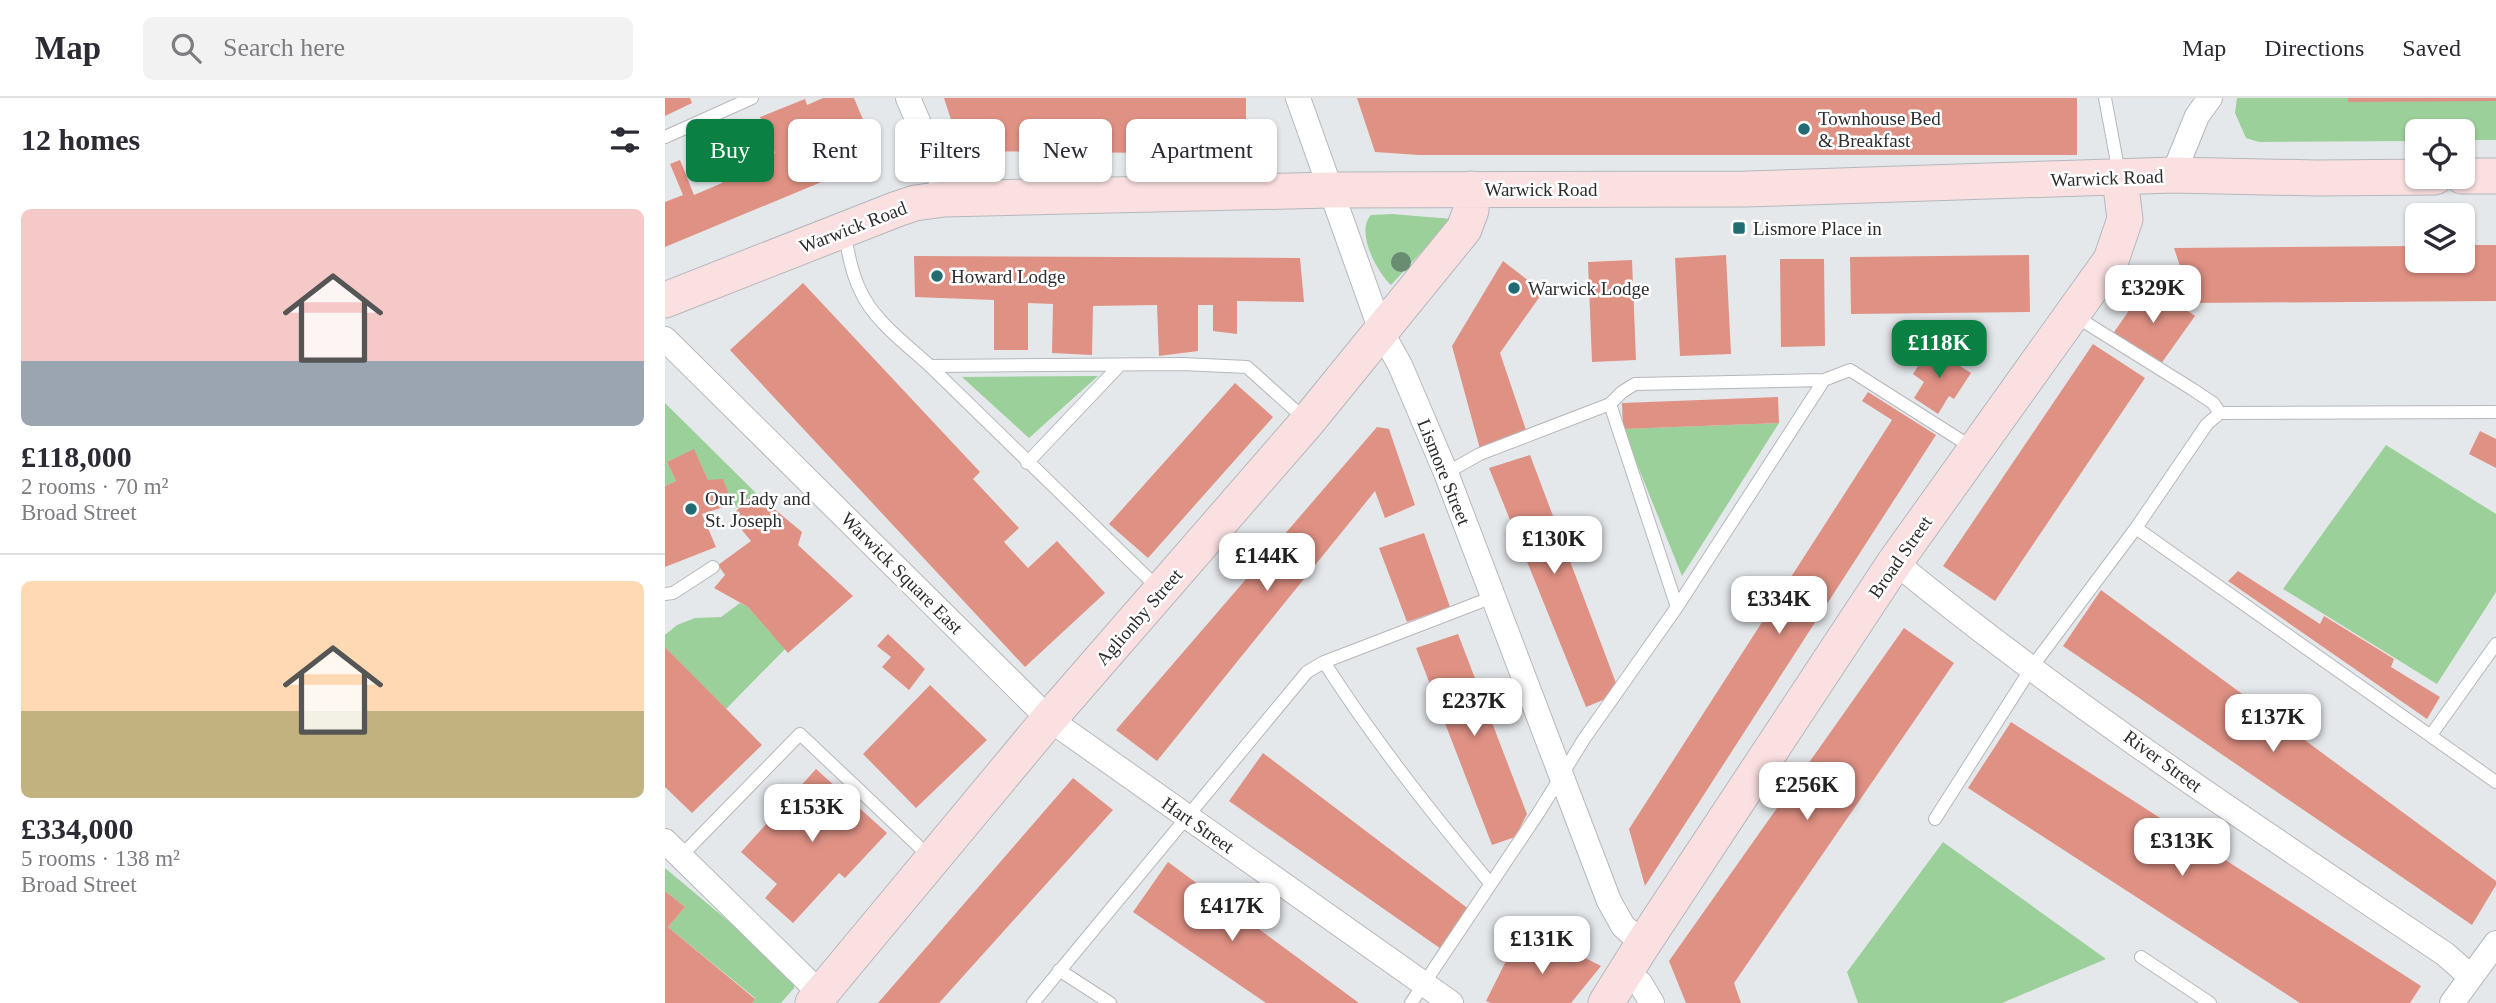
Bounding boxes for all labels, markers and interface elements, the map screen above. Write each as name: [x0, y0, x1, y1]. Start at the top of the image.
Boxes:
search box: [143, 17, 633, 80]
icon: search: [167, 29, 205, 67]
text: Map: [35, 30, 101, 66]
text: Search here: [223, 33, 345, 62]
text: Map: [2182, 35, 2226, 61]
text: Directions: [2264, 35, 2364, 61]
text: Saved: [2402, 35, 2461, 61]
place label: Townhouse Bed & Breakfast: [1818, 108, 1941, 151]
chip: Buy: [686, 119, 774, 182]
chip: Rent: [788, 119, 881, 182]
chip: Filters: [895, 119, 1005, 182]
chip: New: [1019, 119, 1112, 182]
chip: Apartment: [1126, 119, 1277, 182]
map controls: [2405, 119, 2475, 273]
button: locate: [2405, 119, 2475, 189]
icon: filters: [606, 121, 644, 159]
marker: Townhouse Bed & Breakfast: [1796, 121, 1812, 137]
text: 12 homes: [21, 123, 140, 156]
street label: Warwick Road: [2050, 166, 2164, 190]
street label: Warwick Road: [1485, 179, 1598, 200]
street label: Warwick Road: [797, 197, 910, 257]
button: layers: [2405, 203, 2475, 273]
place label: Lismore Place in: [1753, 218, 1882, 239]
marker: Lismore Place in: [1731, 220, 1747, 236]
icon: home: [270, 255, 396, 381]
place label: Howard Lodge: [951, 266, 1066, 287]
pin: £329K: [2104, 266, 2202, 325]
marker: Howard Lodge: [929, 268, 945, 284]
text: £329K: [2121, 275, 2185, 300]
place label: Warwick Lodge: [1528, 278, 1649, 299]
marker: Warwick Lodge: [1506, 280, 1522, 296]
pin: £118K: [1890, 320, 1988, 380]
text: £118K: [1908, 330, 1970, 355]
street label: Lismore Street: [1413, 416, 1475, 529]
text: £118,000: [21, 440, 132, 473]
text: 2 rooms · 70 m²: [21, 474, 168, 499]
place label: Our Lady and St. Joseph: [705, 488, 811, 531]
text: Broad Street: [21, 500, 137, 525]
marker: Our Lady and St. Joseph: [683, 501, 699, 517]
street label: Warwick Square East: [837, 508, 968, 639]
street label: Broad Street: [1864, 511, 1936, 602]
pin: £130K: [1505, 517, 1603, 576]
text: £130K: [1522, 526, 1586, 551]
pin: £144K: [1218, 533, 1316, 593]
text: £144K: [1235, 543, 1299, 568]
street label: Aglionby Street: [1091, 564, 1187, 669]
pin: £334K: [1730, 576, 1828, 636]
text: £334K: [1747, 586, 1811, 611]
icon: home: [270, 627, 396, 753]
pin: £237K: [1425, 678, 1523, 738]
text: £237K: [1442, 688, 1506, 713]
pin: £137K: [2224, 694, 2322, 754]
text: £137K: [2241, 704, 2305, 729]
street label: River Street: [2120, 726, 2207, 797]
pin: £256K: [1758, 762, 1856, 822]
text: £256K: [1775, 772, 1839, 797]
pin: £153K: [763, 784, 861, 844]
street label: Hart Street: [1158, 793, 1239, 858]
text: £153K: [780, 794, 844, 819]
text: £334,000: [21, 812, 134, 845]
pin: £313K: [2133, 818, 2231, 878]
text: £313K: [2150, 828, 2214, 853]
text: 5 rooms · 138 m²: [21, 846, 180, 871]
text: Broad Street: [21, 872, 137, 897]
pin: £417K: [1183, 884, 1281, 943]
text: £417K: [1200, 893, 1264, 918]
pin: £131K: [1493, 916, 1591, 976]
text: £131K: [1510, 926, 1574, 951]

